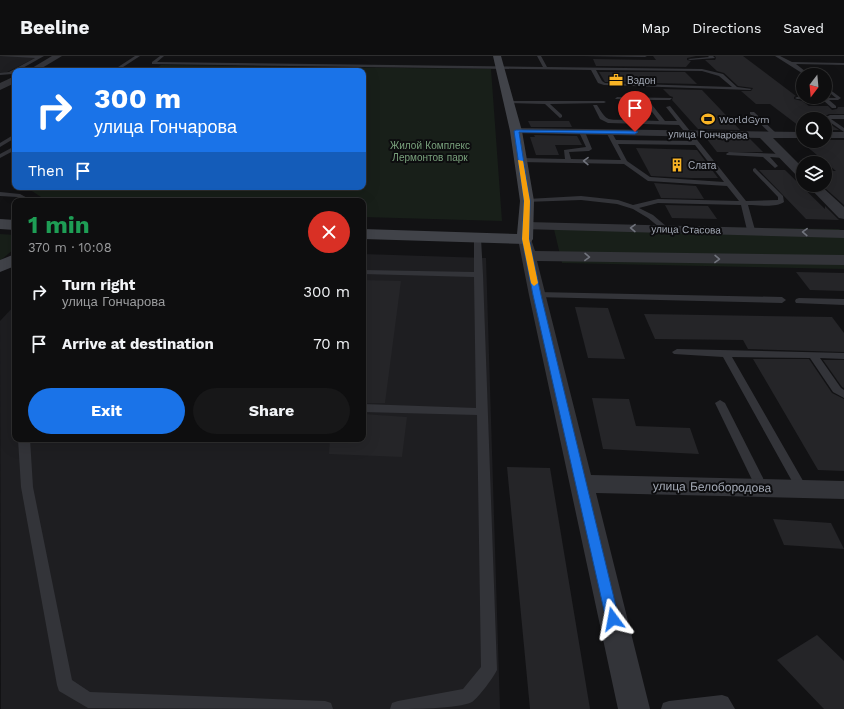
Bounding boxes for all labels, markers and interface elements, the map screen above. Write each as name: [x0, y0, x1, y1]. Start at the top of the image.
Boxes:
text: Beeline: [20, 16, 90, 39]
text: Map: [642, 20, 670, 36]
text: Directions: [692, 20, 761, 36]
text: Saved: [783, 20, 824, 36]
north arrow: [796, 68, 832, 104]
map controls: [796, 68, 832, 192]
office icon: Вэдон: [608, 72, 624, 88]
place label: Вэдон: [627, 75, 655, 86]
text: 300 m: [94, 82, 181, 115]
icon: right: [28, 84, 80, 136]
pin: [618, 91, 652, 132]
icon: arrive: [624, 97, 646, 119]
sports icon: WorldGym: [700, 111, 716, 127]
button: search: [796, 112, 832, 148]
place label: WorldGym: [719, 114, 770, 125]
text: улица Гончарова: [94, 116, 237, 137]
street label: улица Гончарова: [668, 128, 748, 141]
park label: Жилой Комплекс Лермонтов парк: [390, 140, 470, 163]
button: layers: [796, 156, 832, 192]
one-way arrow: [583, 157, 589, 165]
building icon: Слата: [669, 157, 685, 173]
icon: arrive: [72, 160, 94, 182]
place label: Слата: [688, 160, 717, 171]
text: Then: [28, 162, 64, 180]
text: 1 min: [28, 211, 90, 239]
button: close: [308, 211, 350, 253]
street label: улица Стасова: [651, 223, 721, 236]
one-way arrow: [630, 224, 636, 232]
one-way arrow: [802, 228, 808, 237]
text: 370 m · 10:08: [28, 240, 112, 255]
one-way arrow: [584, 253, 590, 261]
one-way arrow: [714, 254, 720, 263]
text: Turn right: [62, 276, 135, 294]
icon: right: [28, 281, 50, 303]
text: 300 m: [303, 283, 350, 301]
text: улица Гончарова: [62, 294, 165, 309]
icon: arrive: [28, 333, 50, 355]
text: Arrive at destination: [62, 335, 214, 353]
text: 70 m: [313, 335, 350, 353]
button: Exit: [28, 388, 185, 434]
button: Share: [193, 388, 350, 434]
street label: улица Белобородова: [653, 479, 772, 495]
position arrow: [592, 598, 634, 640]

